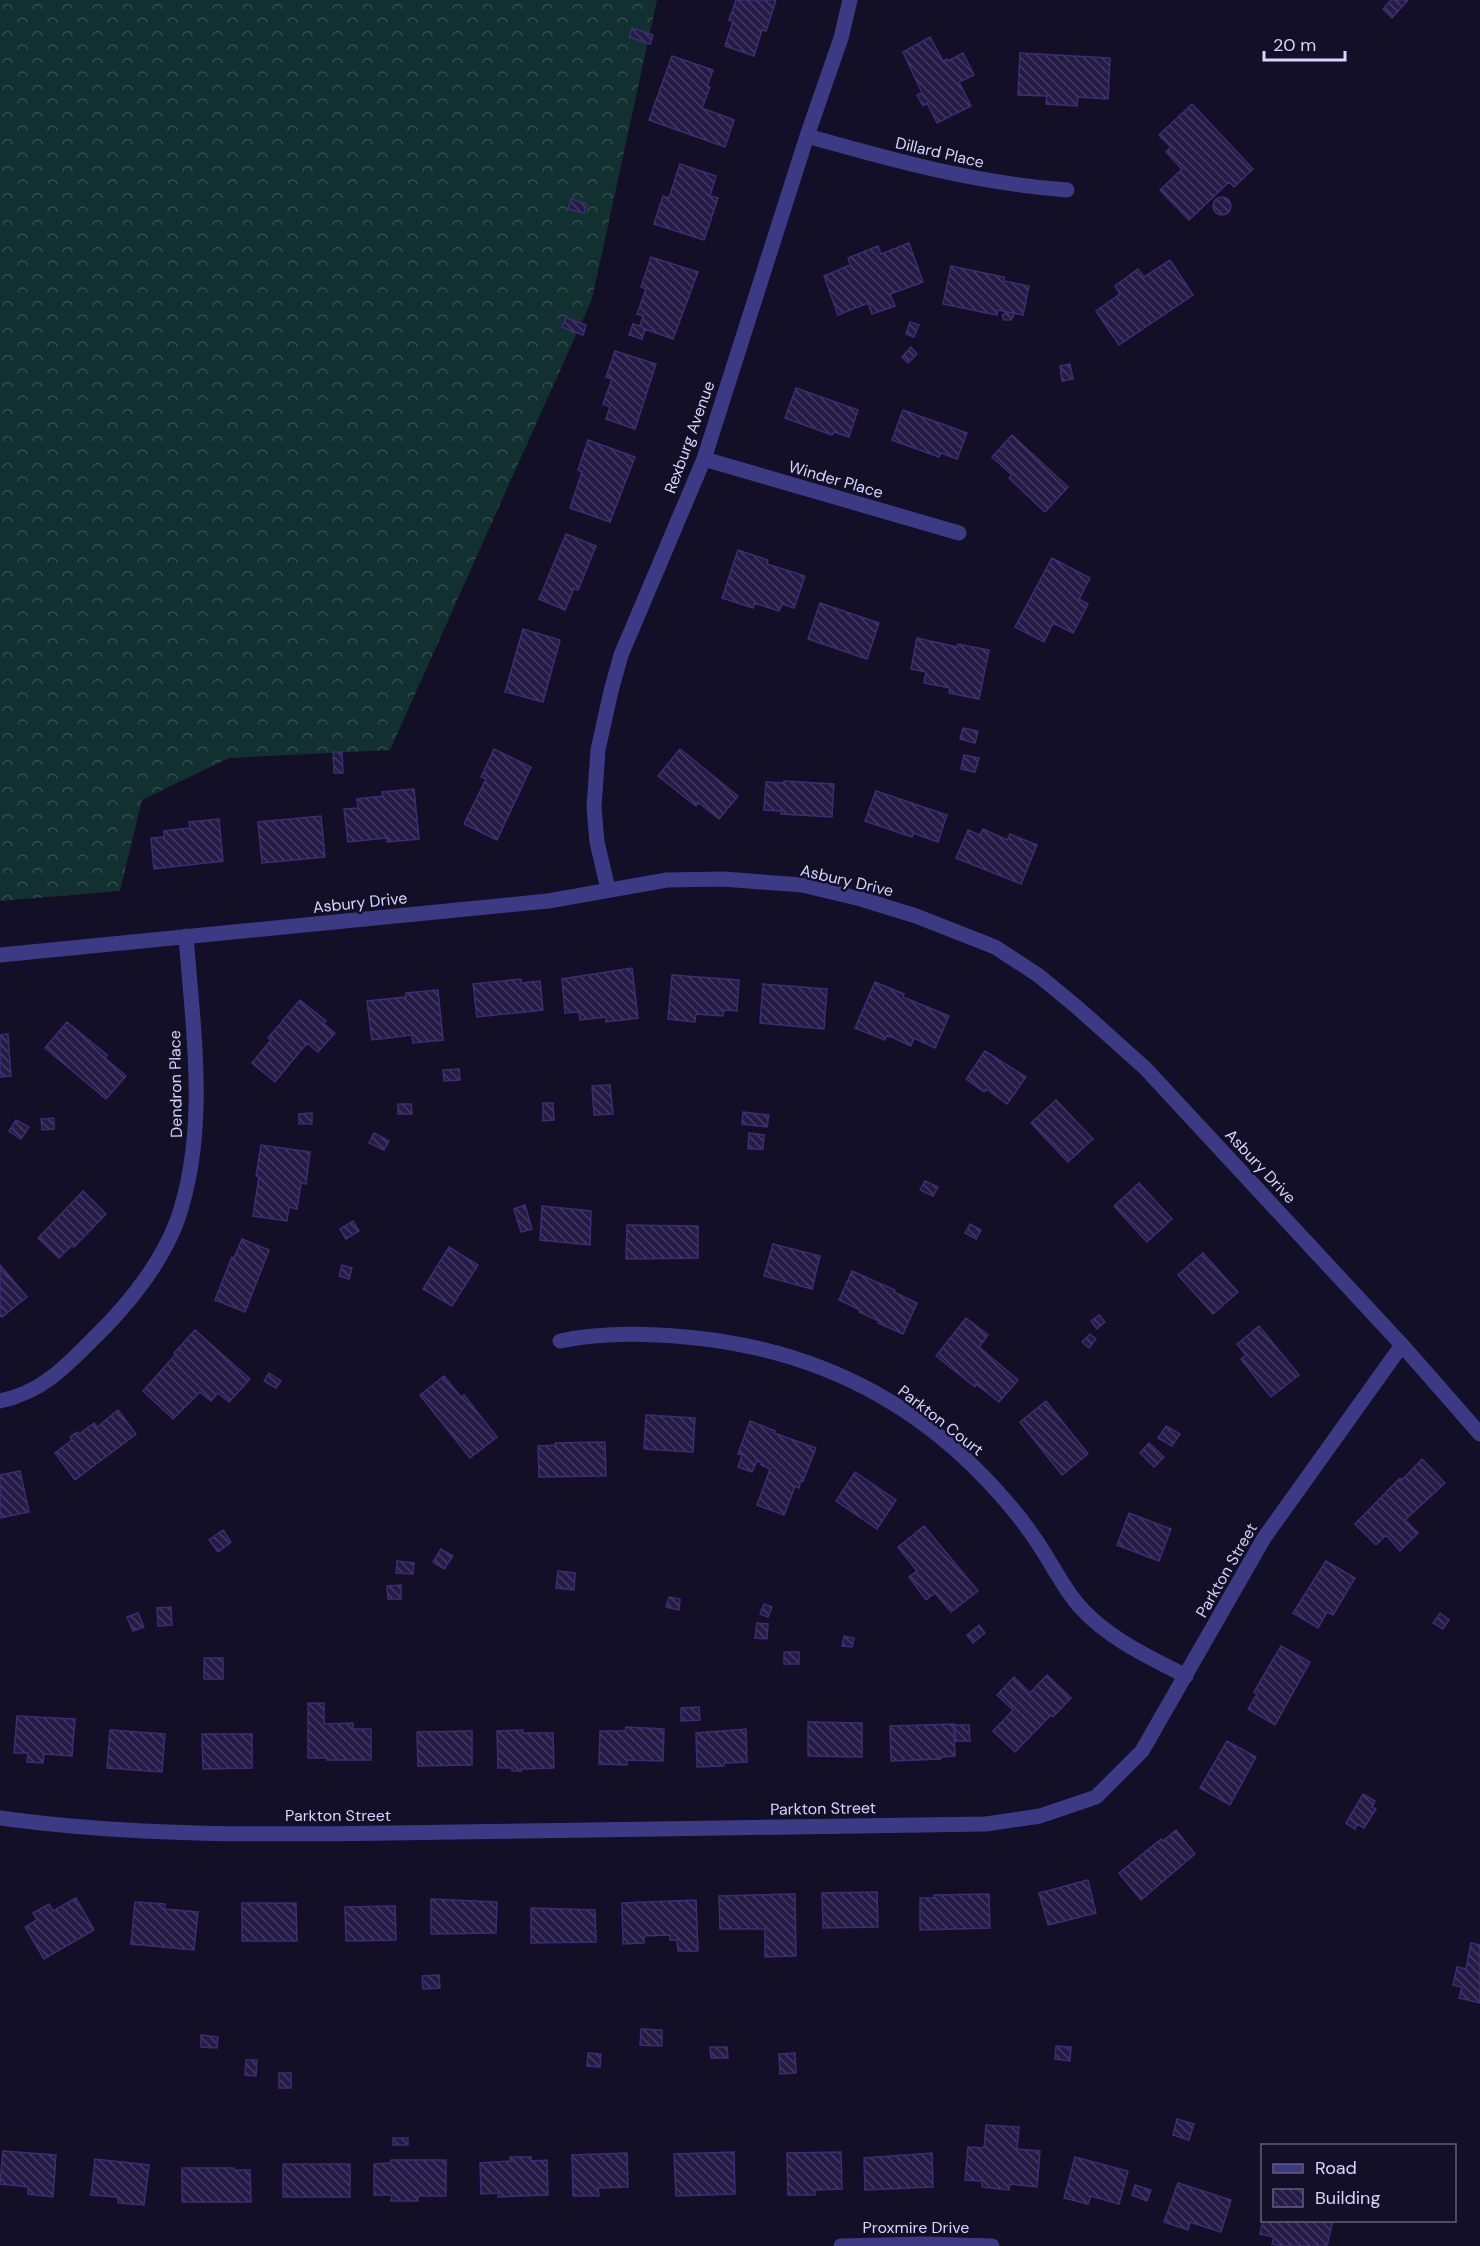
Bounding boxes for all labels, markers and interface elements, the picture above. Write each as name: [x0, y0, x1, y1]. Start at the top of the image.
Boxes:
scale bar: [1264, 24, 1345, 62]
text: 20 m: [1273, 33, 1316, 57]
street label: Dillard Place: [893, 132, 986, 173]
street label: Rexburg Avenue: [659, 378, 720, 496]
street label: Winder Place: [786, 456, 886, 503]
street label: Asbury Drive: [798, 860, 895, 901]
street label: Asbury Drive: [312, 887, 408, 918]
street label: Dendron Place: [164, 1030, 187, 1138]
street label: Asbury Drive: [1221, 1125, 1301, 1208]
street label: Parkton Court: [894, 1380, 988, 1460]
street label: Parkton Street: [1191, 1519, 1262, 1621]
street label: Parkton Street: [770, 1797, 876, 1820]
street label: Parkton Street: [285, 1805, 391, 1826]
legend: [1261, 2144, 1456, 2222]
text: Road: [1315, 2156, 1357, 2180]
text: Building: [1315, 2186, 1380, 2210]
street label: Proxmire Drive: [863, 2217, 969, 2238]

